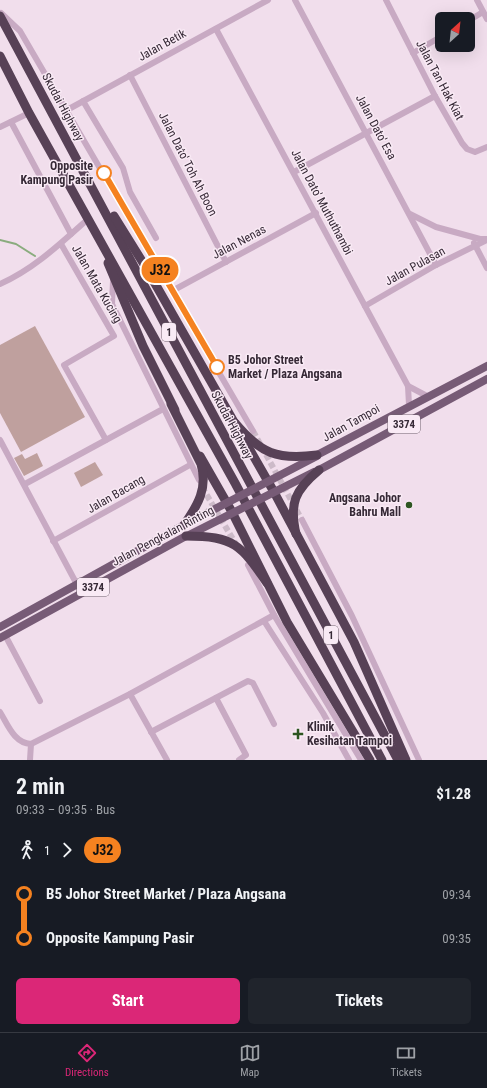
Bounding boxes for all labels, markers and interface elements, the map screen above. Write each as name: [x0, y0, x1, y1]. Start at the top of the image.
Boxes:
north arrow: [435, 12, 475, 52]
map controls: [435, 12, 475, 52]
street label: Jalan Betik: [136, 26, 189, 64]
street label: Jalan Tan Hak Kiat: [413, 38, 467, 123]
street label: Skudai Highway: [39, 71, 87, 143]
street label: Jalan Dato' Esa: [353, 92, 399, 162]
street label: Jalan Dato' Toh Ah Boon: [156, 110, 220, 218]
street label: Jalan Dato' Muthuthambi: [288, 147, 356, 257]
place label: Opposite Kampung Pasir: [20, 159, 93, 187]
marker: Opposite Kampung Pasir: [96, 165, 112, 181]
street label: Jalan Nenas: [210, 222, 268, 262]
street label: Jalan Mata Kucing: [69, 243, 125, 326]
street label: Jalan Pulasan: [382, 244, 448, 288]
line badge: J32: [137, 257, 183, 283]
text: J32: [149, 262, 171, 278]
road number: 1: [162, 323, 176, 341]
place label: B5 Johor Street Market / Plaza Angsana: [228, 353, 342, 381]
marker: B5 Johor Street Market / Plaza Angsana: [209, 359, 225, 375]
street label: Skudai Highway: [208, 389, 256, 461]
street label: Jalan Tampoi: [320, 401, 382, 445]
road number: 3374: [388, 415, 420, 433]
street label: Jalan Bacang: [85, 472, 147, 516]
place label: Angsana Johor Bahru Mall: [329, 491, 401, 519]
marker: Angsana Johor Bahru Mall: [404, 500, 414, 510]
street label: Jalan Pengkalan Rinting: [109, 503, 217, 569]
road number: 3374: [77, 578, 109, 596]
road number: 1: [324, 626, 338, 644]
place label: Klinik Kesihatan Tampoi: [307, 720, 392, 748]
marker: Klinik Kesihatan Tampoi: [292, 728, 304, 740]
text: 2 min: [16, 774, 65, 799]
text: $1.28: [436, 785, 471, 803]
text: 09:33 – 09:35 · Bus: [16, 802, 115, 817]
icon: walk: [16, 839, 38, 861]
icon: forward: [56, 839, 78, 861]
text: J32: [92, 842, 113, 858]
text: 1: [44, 843, 50, 858]
text: B5 Johor Street Market / Plaza Angsana: [46, 885, 286, 903]
text: 09:34: [442, 887, 471, 902]
text: Opposite Kampung Pasir: [46, 929, 194, 947]
text: 09:35: [442, 931, 471, 946]
button: Start: [16, 978, 240, 1024]
button: Tickets: [248, 978, 471, 1024]
tab: Directions: [65, 1042, 109, 1079]
tab: Map: [239, 1042, 261, 1079]
tab: Tickets: [390, 1042, 422, 1079]

